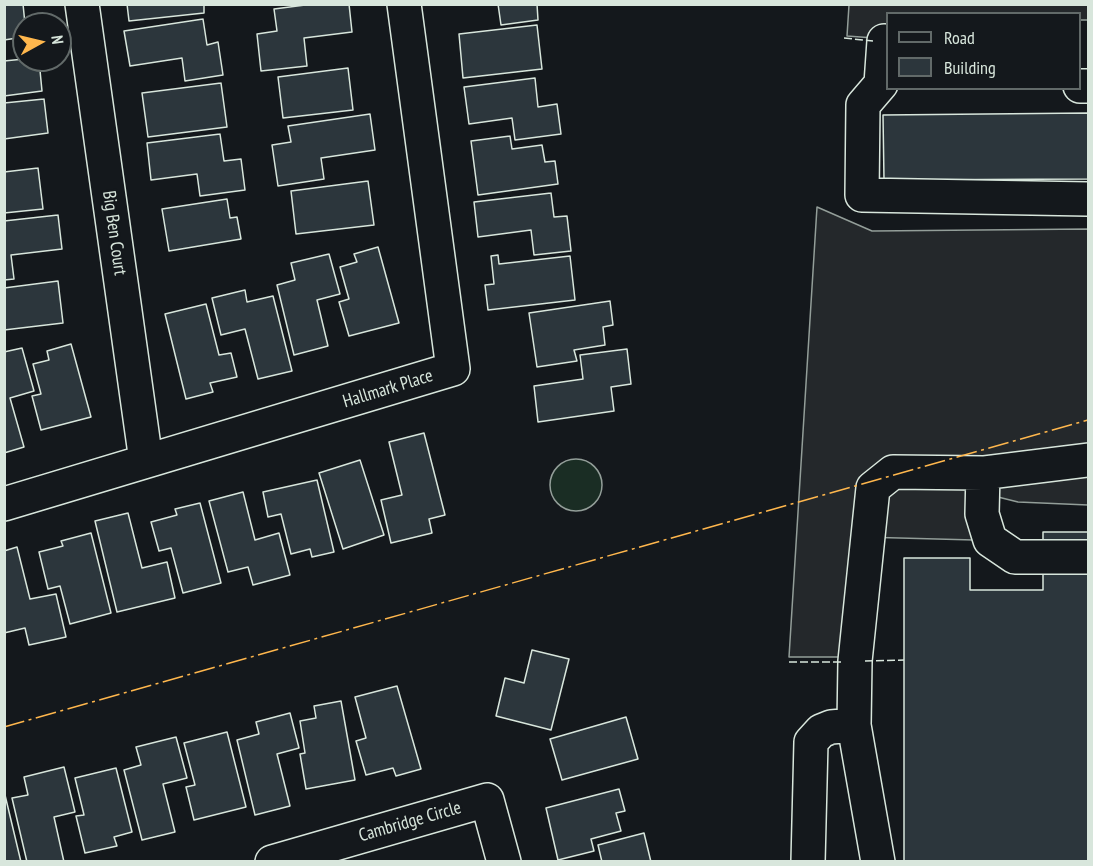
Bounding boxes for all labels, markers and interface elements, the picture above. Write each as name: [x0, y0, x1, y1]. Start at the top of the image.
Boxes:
north arrow: [12, 12, 72, 72]
legend: [886, 12, 1081, 90]
text: Road: [944, 26, 975, 49]
text: N: [47, 34, 68, 45]
text: Building: [944, 56, 996, 79]
street label: Big Ben Court: [97, 189, 131, 277]
street label: Hallmark Place: [340, 365, 436, 413]
street label: Cambridge Circle: [356, 797, 464, 847]

